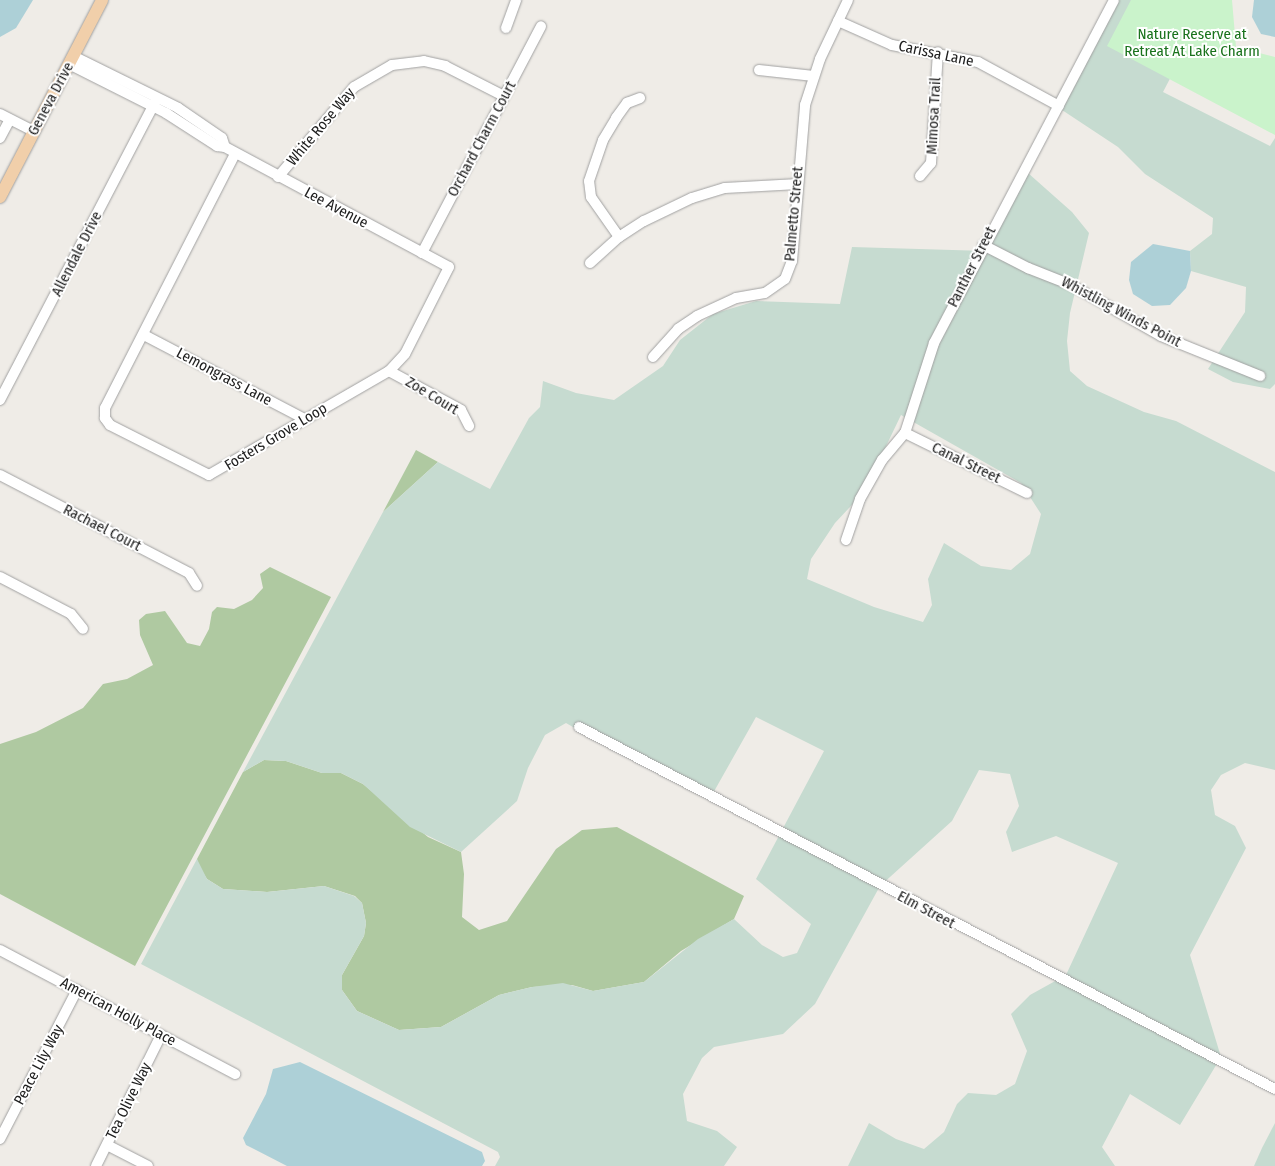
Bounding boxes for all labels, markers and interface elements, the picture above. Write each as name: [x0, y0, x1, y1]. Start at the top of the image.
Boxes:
park label: Nature Reserve at Retreat At Lake Charm: [1124, 25, 1260, 60]
street label: Carissa Lane: [897, 37, 975, 71]
street label: Geneva Drive: [24, 59, 78, 139]
street label: Mimosa Trail: [923, 77, 945, 155]
street label: Orchard Charm Court: [444, 78, 520, 200]
street label: White Rose Way: [283, 84, 359, 170]
street label: Palmetto Street: [781, 166, 807, 262]
street label: Lee Avenue: [301, 184, 371, 232]
street label: Allendale Drive: [48, 209, 106, 299]
street label: Panther Street: [944, 224, 1000, 310]
street label: Whistling Winds Point: [1058, 273, 1184, 351]
street label: Lemongrass Lane: [173, 344, 275, 410]
street label: Zoe Court: [402, 373, 462, 419]
street label: Fosters Grove Loop: [222, 399, 330, 475]
street label: Canal Street: [929, 439, 1003, 487]
street label: Rachael Court: [60, 501, 144, 555]
street label: Elm Street: [894, 887, 958, 933]
street label: American Holly Place: [57, 974, 179, 1050]
street label: Peace Lily Way: [10, 1022, 68, 1108]
street label: Tea Olive Way: [103, 1059, 155, 1143]

